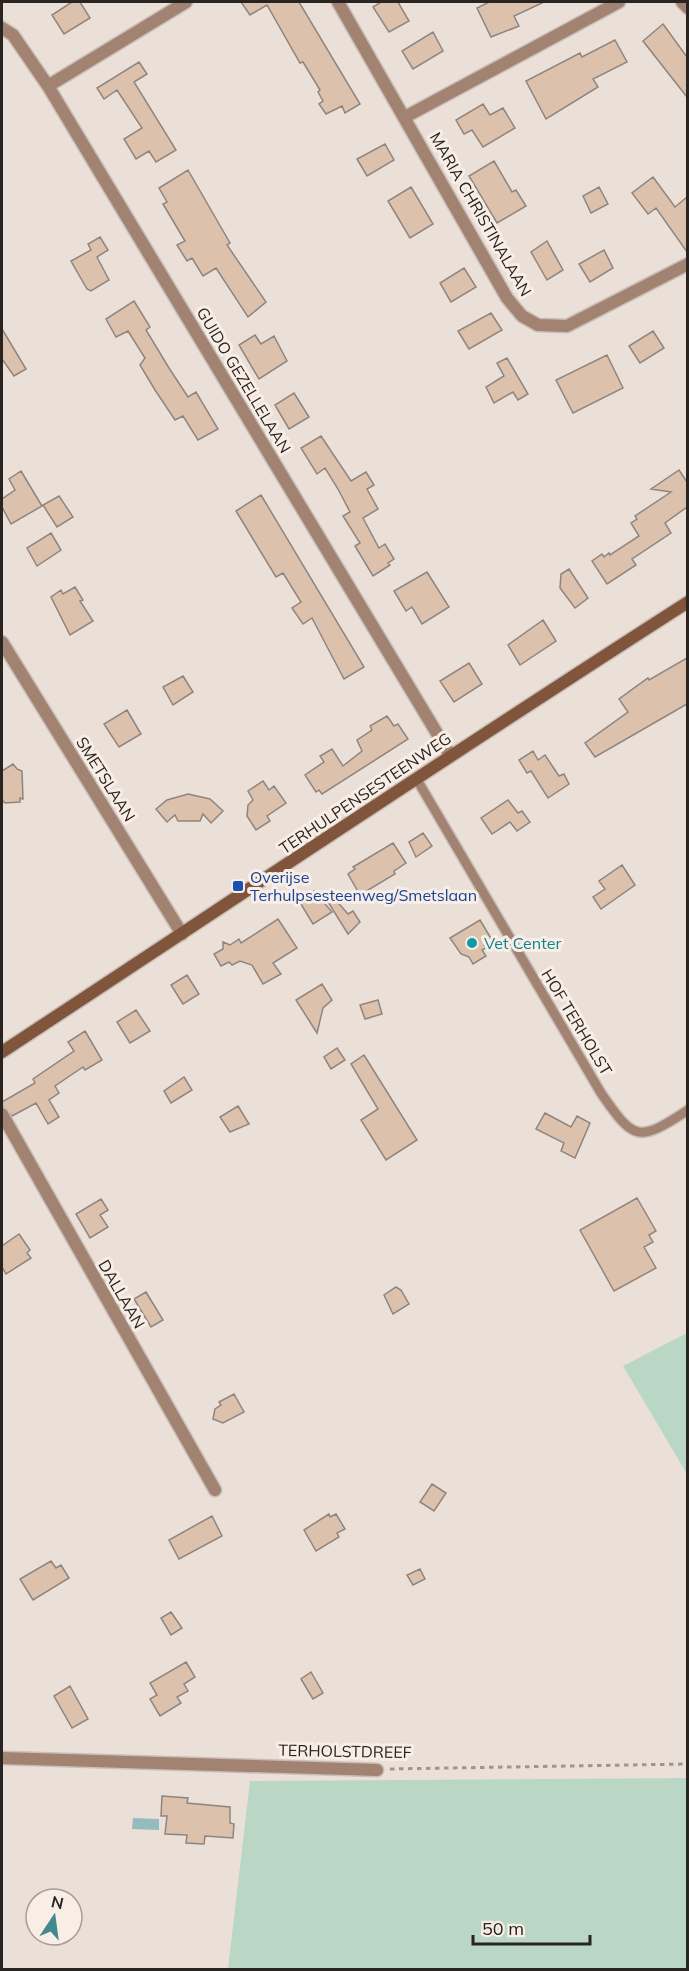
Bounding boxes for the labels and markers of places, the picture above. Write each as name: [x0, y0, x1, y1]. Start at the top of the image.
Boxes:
place label: Overijse Terhulpsesteenweg/Smetslaan: [250, 867, 477, 905]
marker: Overijse Terhulpsesteenweg/Smetslaan: [231, 879, 245, 893]
place label: Vet Center: [484, 933, 561, 953]
marker: Vet Center: [465, 936, 479, 950]

